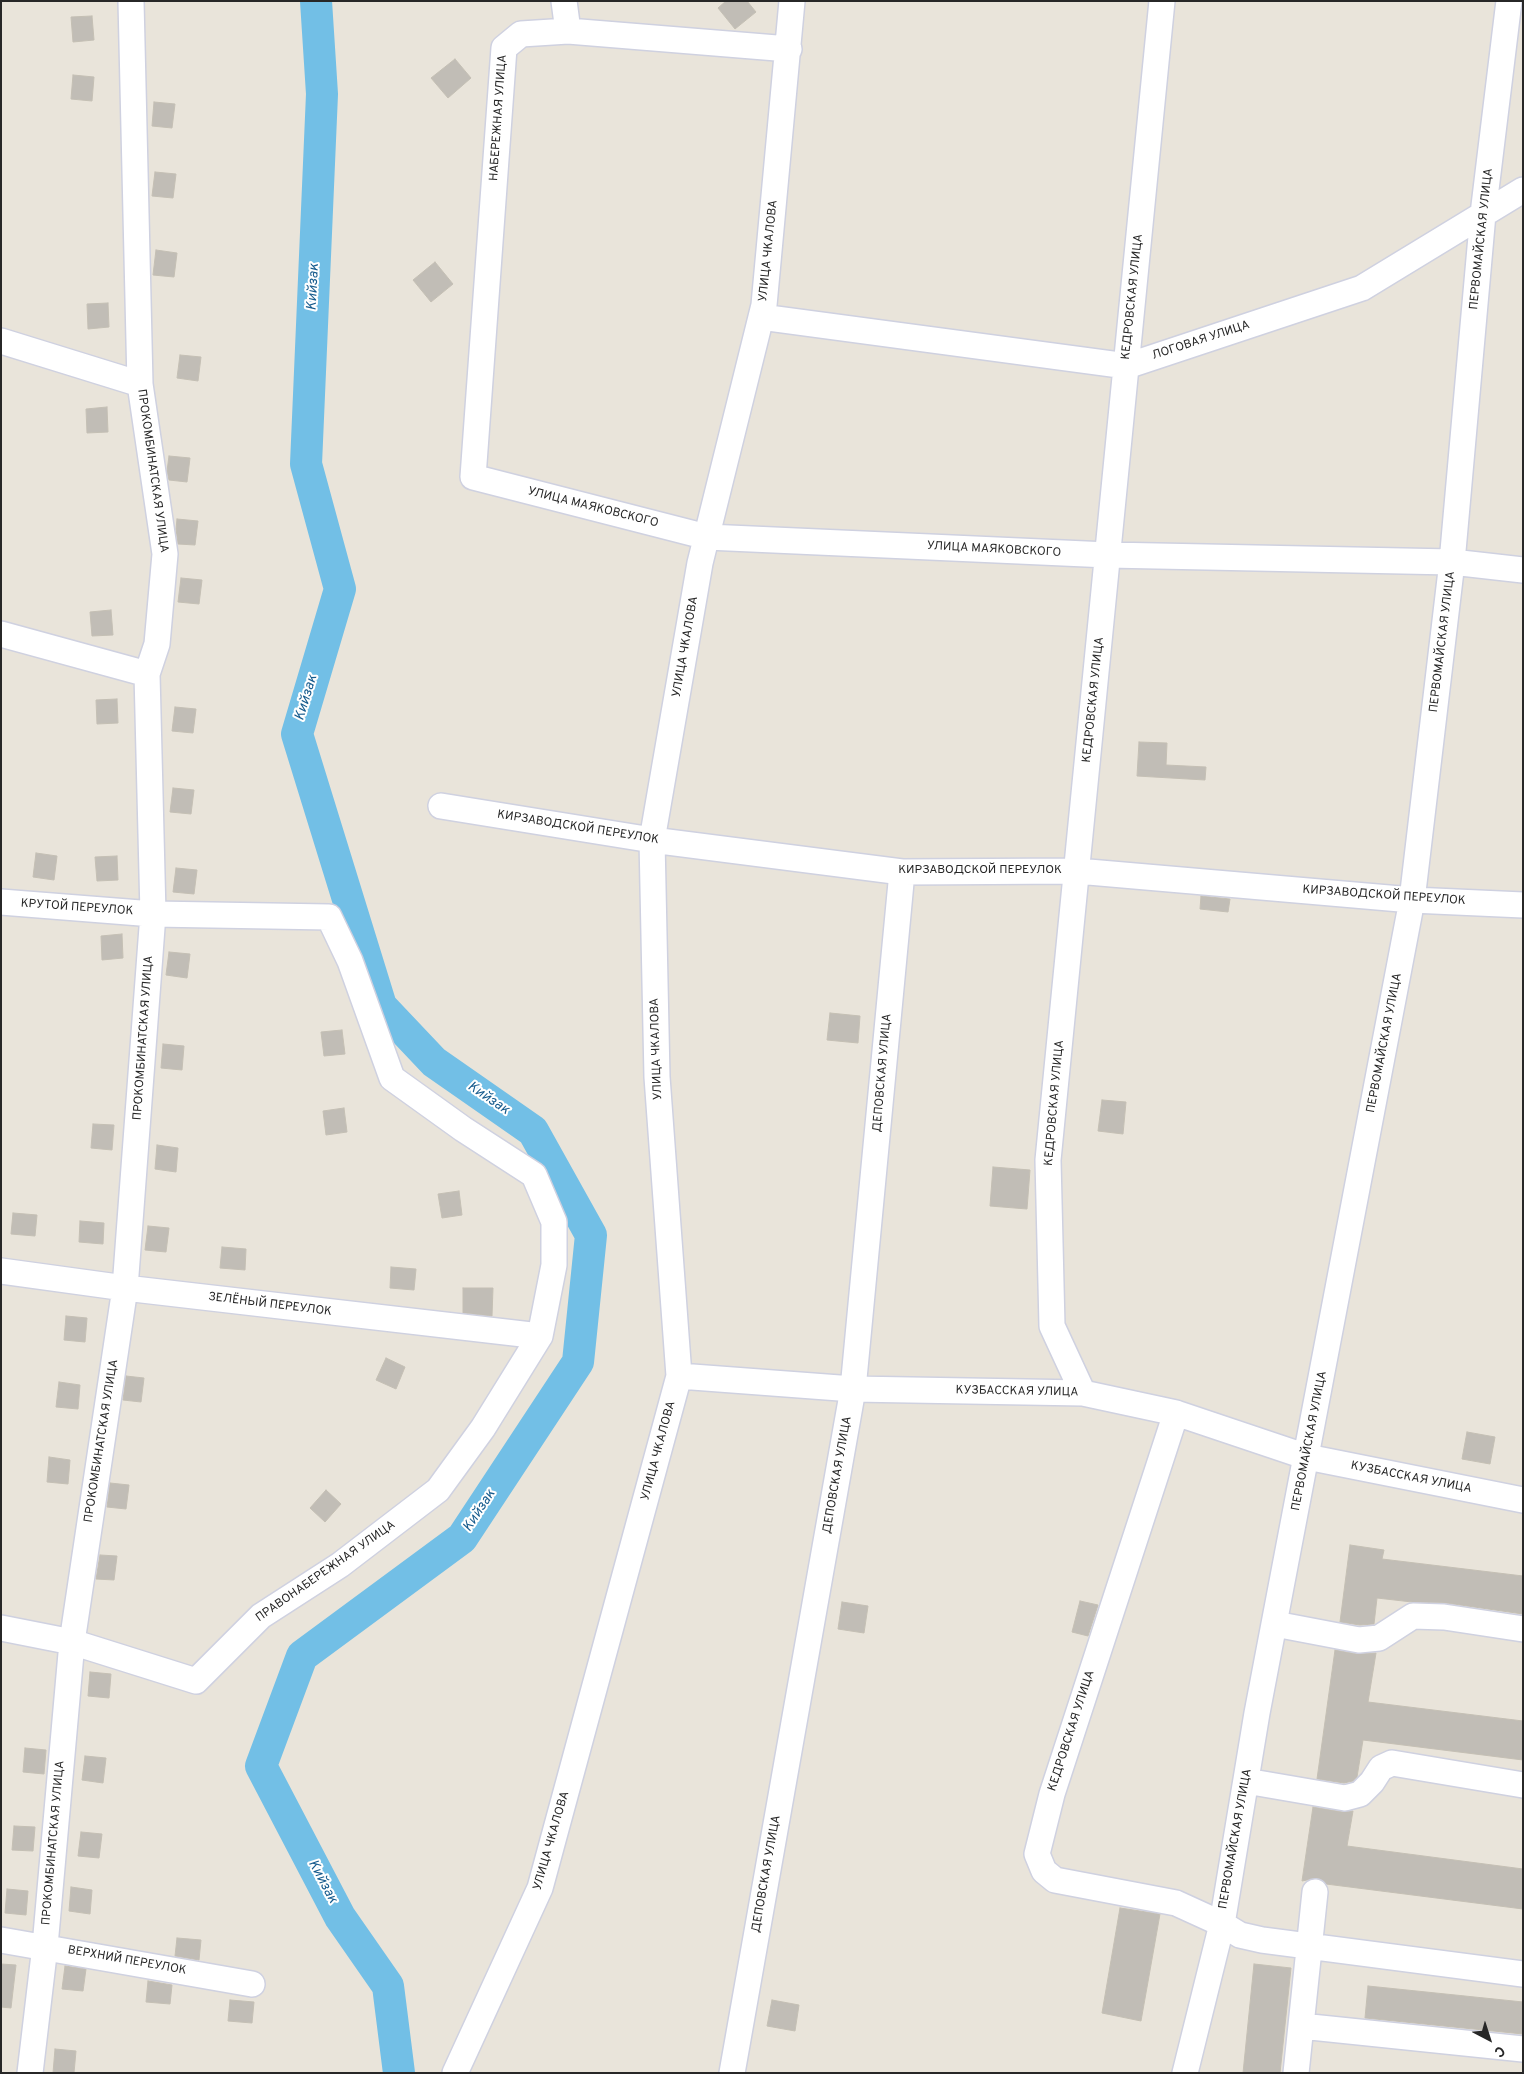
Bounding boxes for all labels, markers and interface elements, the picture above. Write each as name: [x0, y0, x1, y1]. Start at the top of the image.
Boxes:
street label: НАБЕРЕЖНАЯ УЛИЦА: [487, 54, 511, 182]
street label: ПЕРВОМАЙСКАЯ УЛИЦА: [1467, 168, 1497, 310]
street label: УЛИЦА ЧКАЛОВА: [756, 199, 782, 303]
street label: КЕДРОВСКАЯ УЛИЦА: [1119, 233, 1147, 361]
water label: Кийзак: [304, 263, 324, 311]
street label: ЛОГОВАЯ УЛИЦА: [1150, 318, 1252, 364]
street label: ПРОКОМБИНАТСКАЯ УЛИЦА: [133, 388, 171, 554]
street label: УЛИЦА МАЯКОВСКОГО: [526, 485, 660, 531]
street label: УЛИЦА МАЯКОВСКОГО: [927, 539, 1061, 561]
street label: ПЕРВОМАЙСКАЯ УЛИЦА: [1427, 571, 1459, 713]
street label: УЛИЦА ЧКАЛОВА: [670, 595, 702, 699]
street label: КЕДРОВСКАЯ УЛИЦА: [1080, 636, 1108, 764]
water label: Кийзак: [292, 673, 322, 723]
street label: КИРЗАВОДСКОЙ ПЕРЕУЛОК: [496, 808, 660, 848]
street label: КИРЗАВОДСКОЙ ПЕРЕУЛОК: [898, 864, 1062, 878]
street label: КИРЗАВОДСКОЙ ПЕРЕУЛОК: [1302, 883, 1466, 909]
street label: КРУТОЙ ПЕРЕУЛОК: [20, 897, 134, 919]
street label: ПРОКОМБИНАТСКАЯ УЛИЦА: [131, 955, 157, 1121]
street label: ПЕРВОМАЙСКАЯ УЛИЦА: [1364, 972, 1406, 1114]
street label: УЛИЦА ЧКАЛОВА: [648, 998, 666, 1100]
street label: ДЕПОВСКАЯ УЛИЦА: [871, 1013, 895, 1133]
street label: КЕДРОВСКАЯ УЛИЦА: [1042, 1039, 1068, 1167]
water label: Кийзак: [464, 1079, 512, 1119]
street label: ЗЕЛЁНЫЙ ПЕРЕУЛОК: [207, 1290, 333, 1320]
street label: ПРОКОМБИНАТСКАЯ УЛИЦА: [82, 1358, 122, 1524]
street label: ПЕРВОМАЙСКАЯ УЛИЦА: [1289, 1370, 1331, 1512]
street label: КУЗБАССКАЯ УЛИЦА: [955, 1384, 1079, 1400]
street label: УЛИЦА ЧКАЛОВА: [639, 1400, 679, 1502]
street label: ДЕПОВСКАЯ УЛИЦА: [821, 1415, 855, 1535]
street label: КУЗБАССКАЯ УЛИЦА: [1349, 1459, 1473, 1497]
water label: Кийзак: [460, 1487, 500, 1535]
street label: ПРАВОНАБЕРЕЖНАЯ УЛИЦА: [254, 1518, 398, 1626]
street label: КЕДРОВСКАЯ УЛИЦА: [1046, 1669, 1098, 1793]
street label: ПРОКОМБИНАТСКАЯ УЛИЦА: [40, 1760, 68, 1926]
street label: ПЕРВОМАЙСКАЯ УЛИЦА: [1217, 1768, 1255, 1910]
street label: УЛИЦА ЧКАЛОВА: [531, 1790, 573, 1892]
street label: ДЕПОВСКАЯ УЛИЦА: [750, 1814, 784, 1934]
water label: Кийзак: [304, 1857, 340, 1907]
street label: ВЕРХНИЙ ПЕРЕУЛОК: [66, 1943, 188, 1979]
north arrow: [1464, 2014, 1514, 2064]
text: С: [1490, 2041, 1508, 2060]

